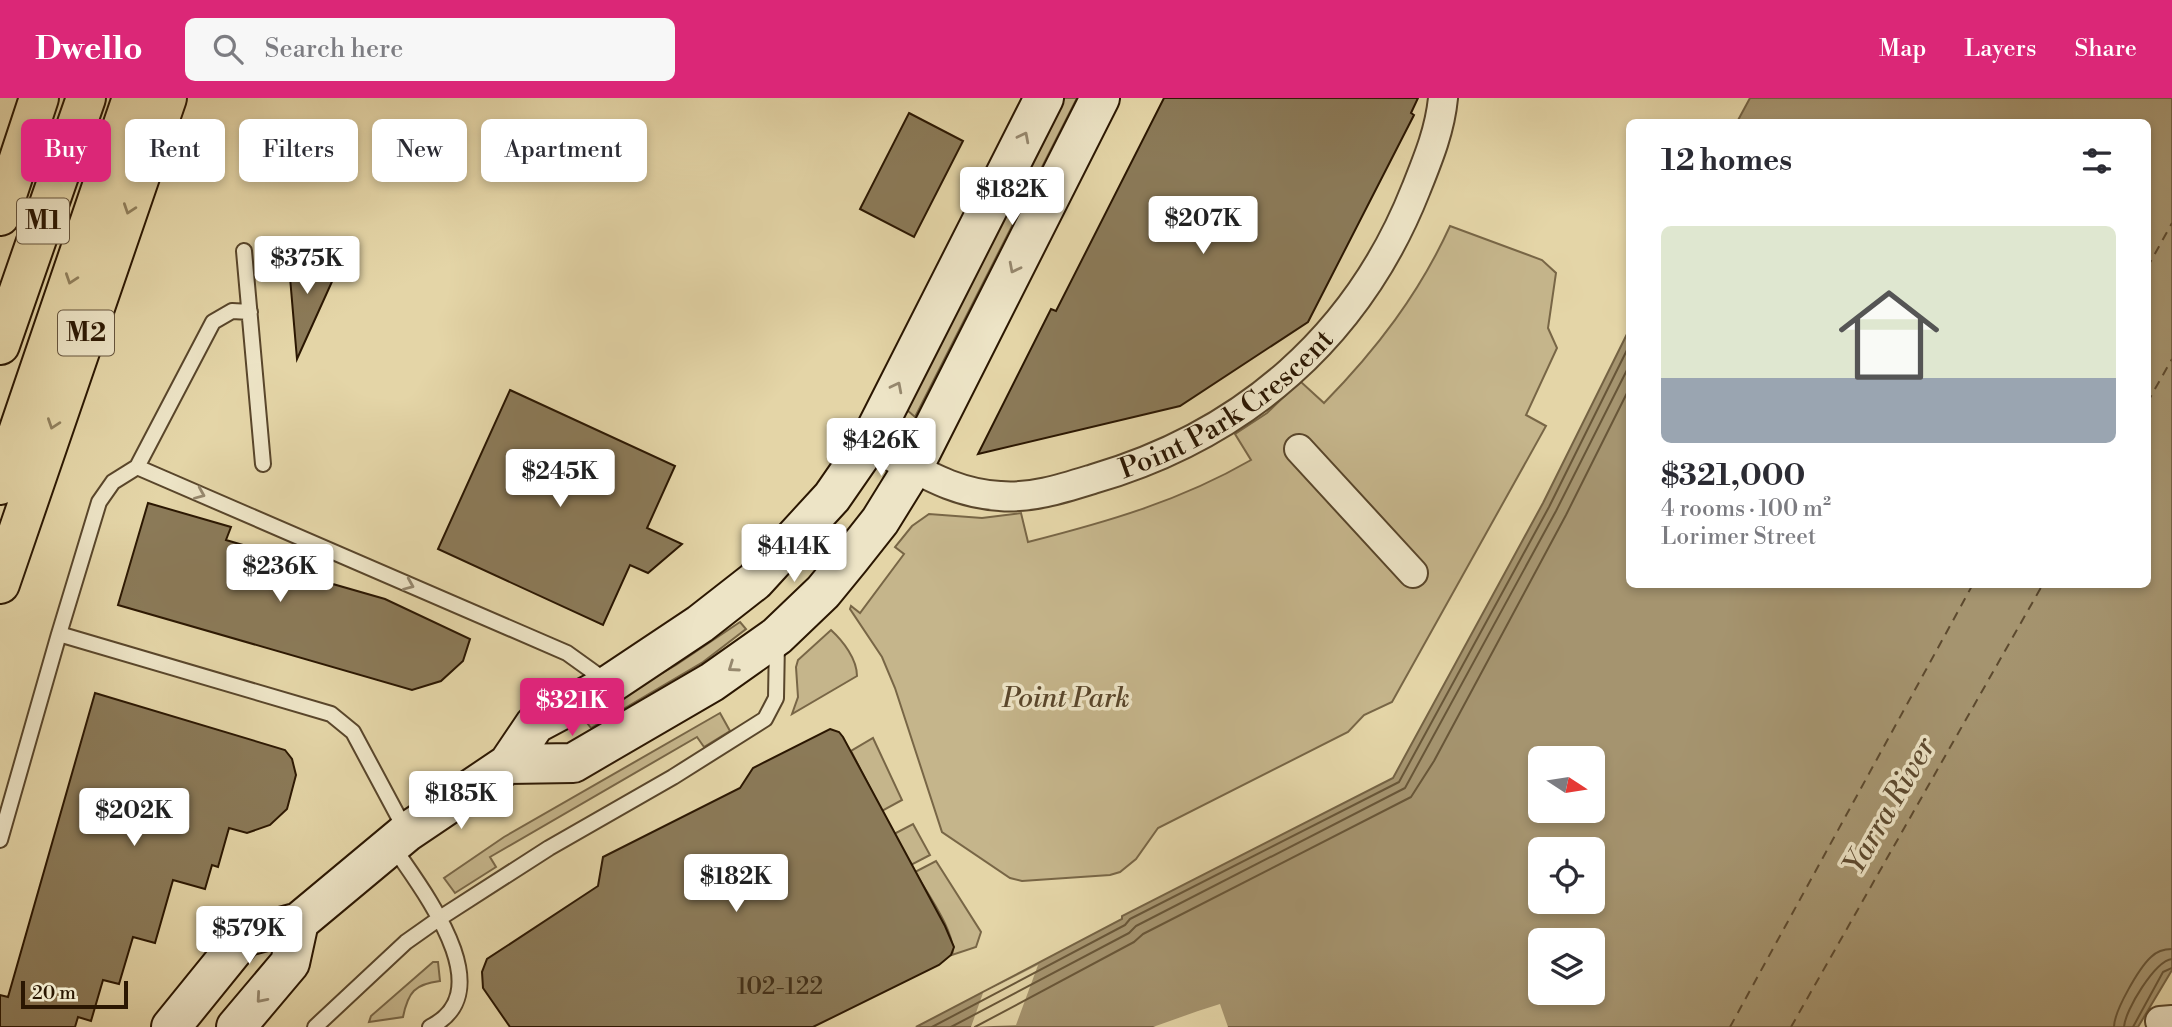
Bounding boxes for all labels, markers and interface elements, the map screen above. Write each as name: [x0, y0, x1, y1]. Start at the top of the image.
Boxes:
search box: [185, 18, 675, 81]
text: Dwello: [35, 29, 143, 70]
icon: search: [209, 30, 247, 68]
text: Search here: [265, 33, 403, 65]
text: Map: [1879, 34, 1926, 64]
text: Layers: [1964, 34, 2036, 64]
text: Share: [2074, 34, 2137, 64]
chip: Buy: [21, 119, 111, 182]
chip: Rent: [125, 119, 225, 182]
chip: Filters: [239, 119, 358, 182]
chip: New: [372, 119, 467, 182]
chip: Apartment: [481, 119, 647, 182]
one-way arrow: [1015, 132, 1029, 144]
text: 12 homes: [1661, 142, 1792, 180]
icon: filters: [2078, 142, 2116, 180]
pin: $182K: [963, 167, 1061, 227]
text: $182K: [976, 176, 1048, 204]
pin: $207K: [1154, 197, 1252, 256]
road number: M1: [17, 198, 69, 244]
one-way arrow: [123, 202, 137, 215]
text: $207K: [1165, 205, 1241, 233]
pin: $375K: [258, 236, 356, 296]
text: $375K: [271, 245, 343, 273]
one-way arrow: [1008, 261, 1022, 273]
one-way arrow: [65, 272, 79, 284]
icon: home: [1826, 272, 1952, 398]
road number: M2: [58, 310, 114, 356]
street label: Point Park Crescent: [1114, 322, 1341, 487]
one-way arrow: [889, 382, 903, 394]
one-way arrow: [47, 417, 61, 429]
pin: $426K: [832, 418, 930, 478]
text: $426K: [843, 427, 919, 455]
pin: $245K: [511, 450, 609, 509]
text: $321,000: [1661, 457, 1805, 495]
text: $245K: [522, 458, 598, 486]
one-way arrow: [193, 486, 205, 500]
text: 4 rooms · 100 m²: [1661, 495, 1831, 523]
text: Lorimer Street: [1661, 523, 1816, 551]
pin: $414K: [745, 524, 843, 584]
text: $414K: [758, 533, 830, 561]
pin: $236K: [231, 545, 329, 604]
text: $236K: [242, 553, 318, 581]
one-way arrow: [402, 576, 414, 590]
one-way arrow: [728, 659, 741, 671]
pin: $321K: [523, 678, 621, 738]
park label: Point Park: [1001, 681, 1130, 716]
text: $321K: [536, 687, 608, 715]
water label: Yarra River: [1836, 730, 1945, 881]
north arrow: [1528, 746, 1605, 822]
map controls: [1528, 746, 1605, 1005]
pin: $185K: [412, 772, 510, 831]
text: $185K: [425, 780, 497, 808]
pin: $202K: [85, 788, 183, 848]
text: $202K: [95, 797, 173, 825]
button: locate: [1528, 837, 1605, 914]
pin: $182K: [687, 854, 785, 914]
text: $182K: [700, 863, 772, 891]
pin: $579K: [200, 906, 298, 966]
text: $579K: [212, 915, 286, 943]
button: layers: [1528, 928, 1605, 1005]
house number: 102-122: [737, 972, 823, 1002]
scale bar: [21, 978, 128, 1010]
text: 20 m: [32, 981, 76, 1005]
one-way arrow: [257, 989, 269, 1002]

